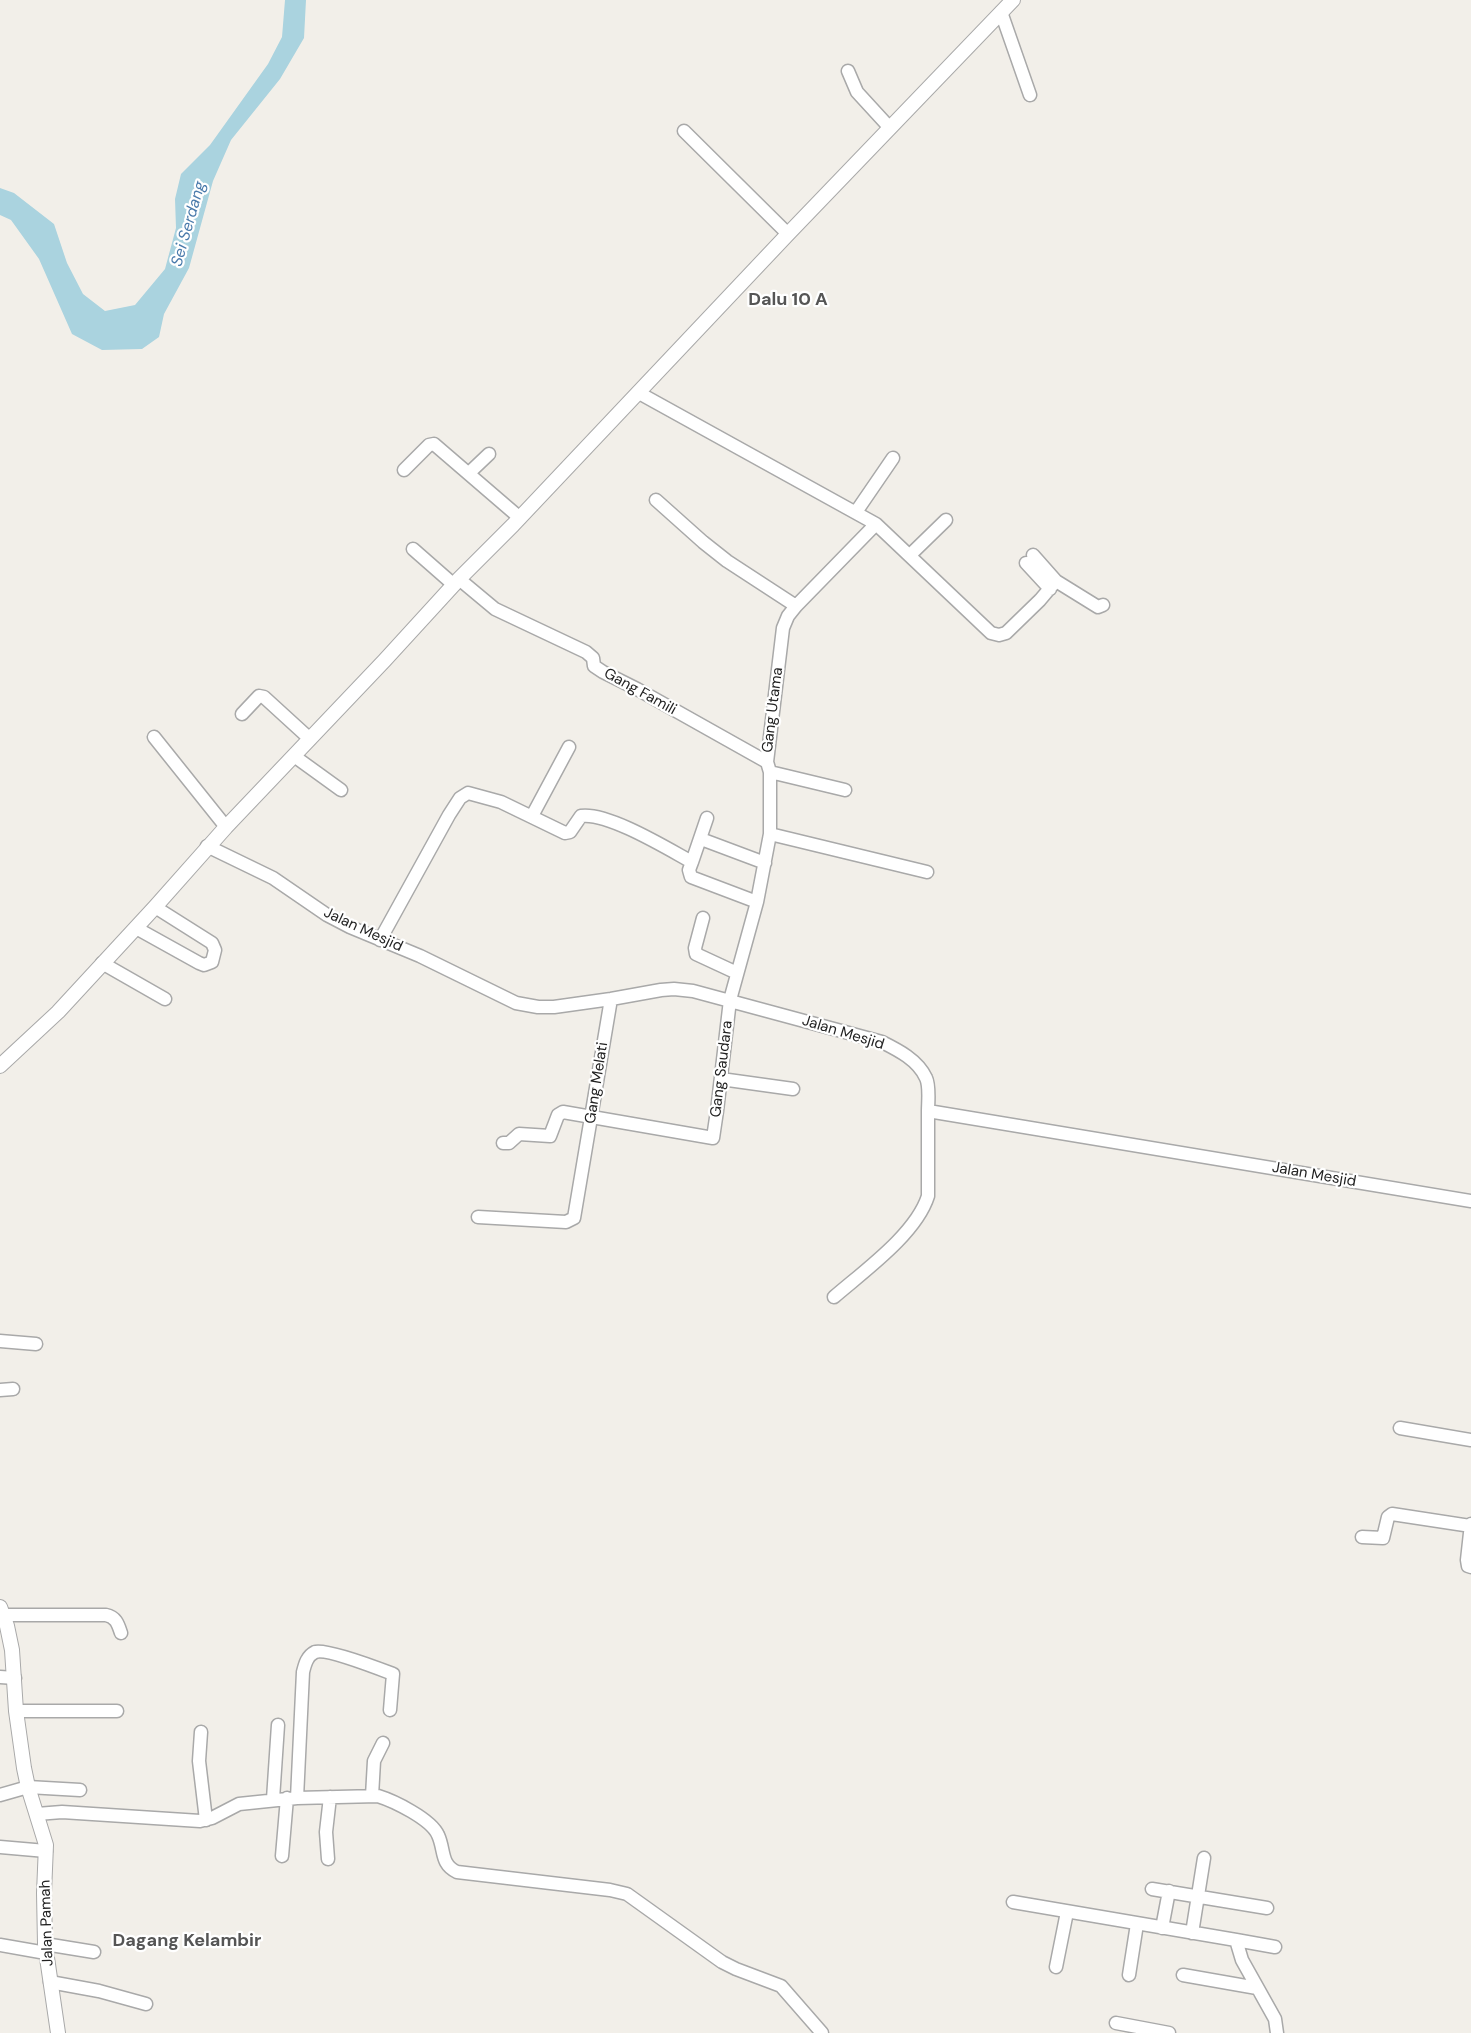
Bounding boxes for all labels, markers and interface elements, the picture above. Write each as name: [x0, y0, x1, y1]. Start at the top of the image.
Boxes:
water label: Sei Serdang: [168, 179, 210, 269]
district label: Dalu 10 A: [748, 289, 828, 311]
street label: Gang Famili: [601, 665, 679, 719]
street label: Gang Utama: [759, 666, 787, 754]
street label: Jalan Mesjid: [321, 904, 405, 956]
street label: Jalan Mesjid: [800, 1012, 886, 1054]
street label: Gang Saudara: [707, 1020, 737, 1118]
street label: Gang Melati: [582, 1041, 612, 1125]
street label: Jalan Mesjid: [1271, 1159, 1357, 1191]
street label: Jalan Pamah: [36, 1879, 58, 1967]
district label: Dagang Kelambir: [113, 1930, 261, 1952]

